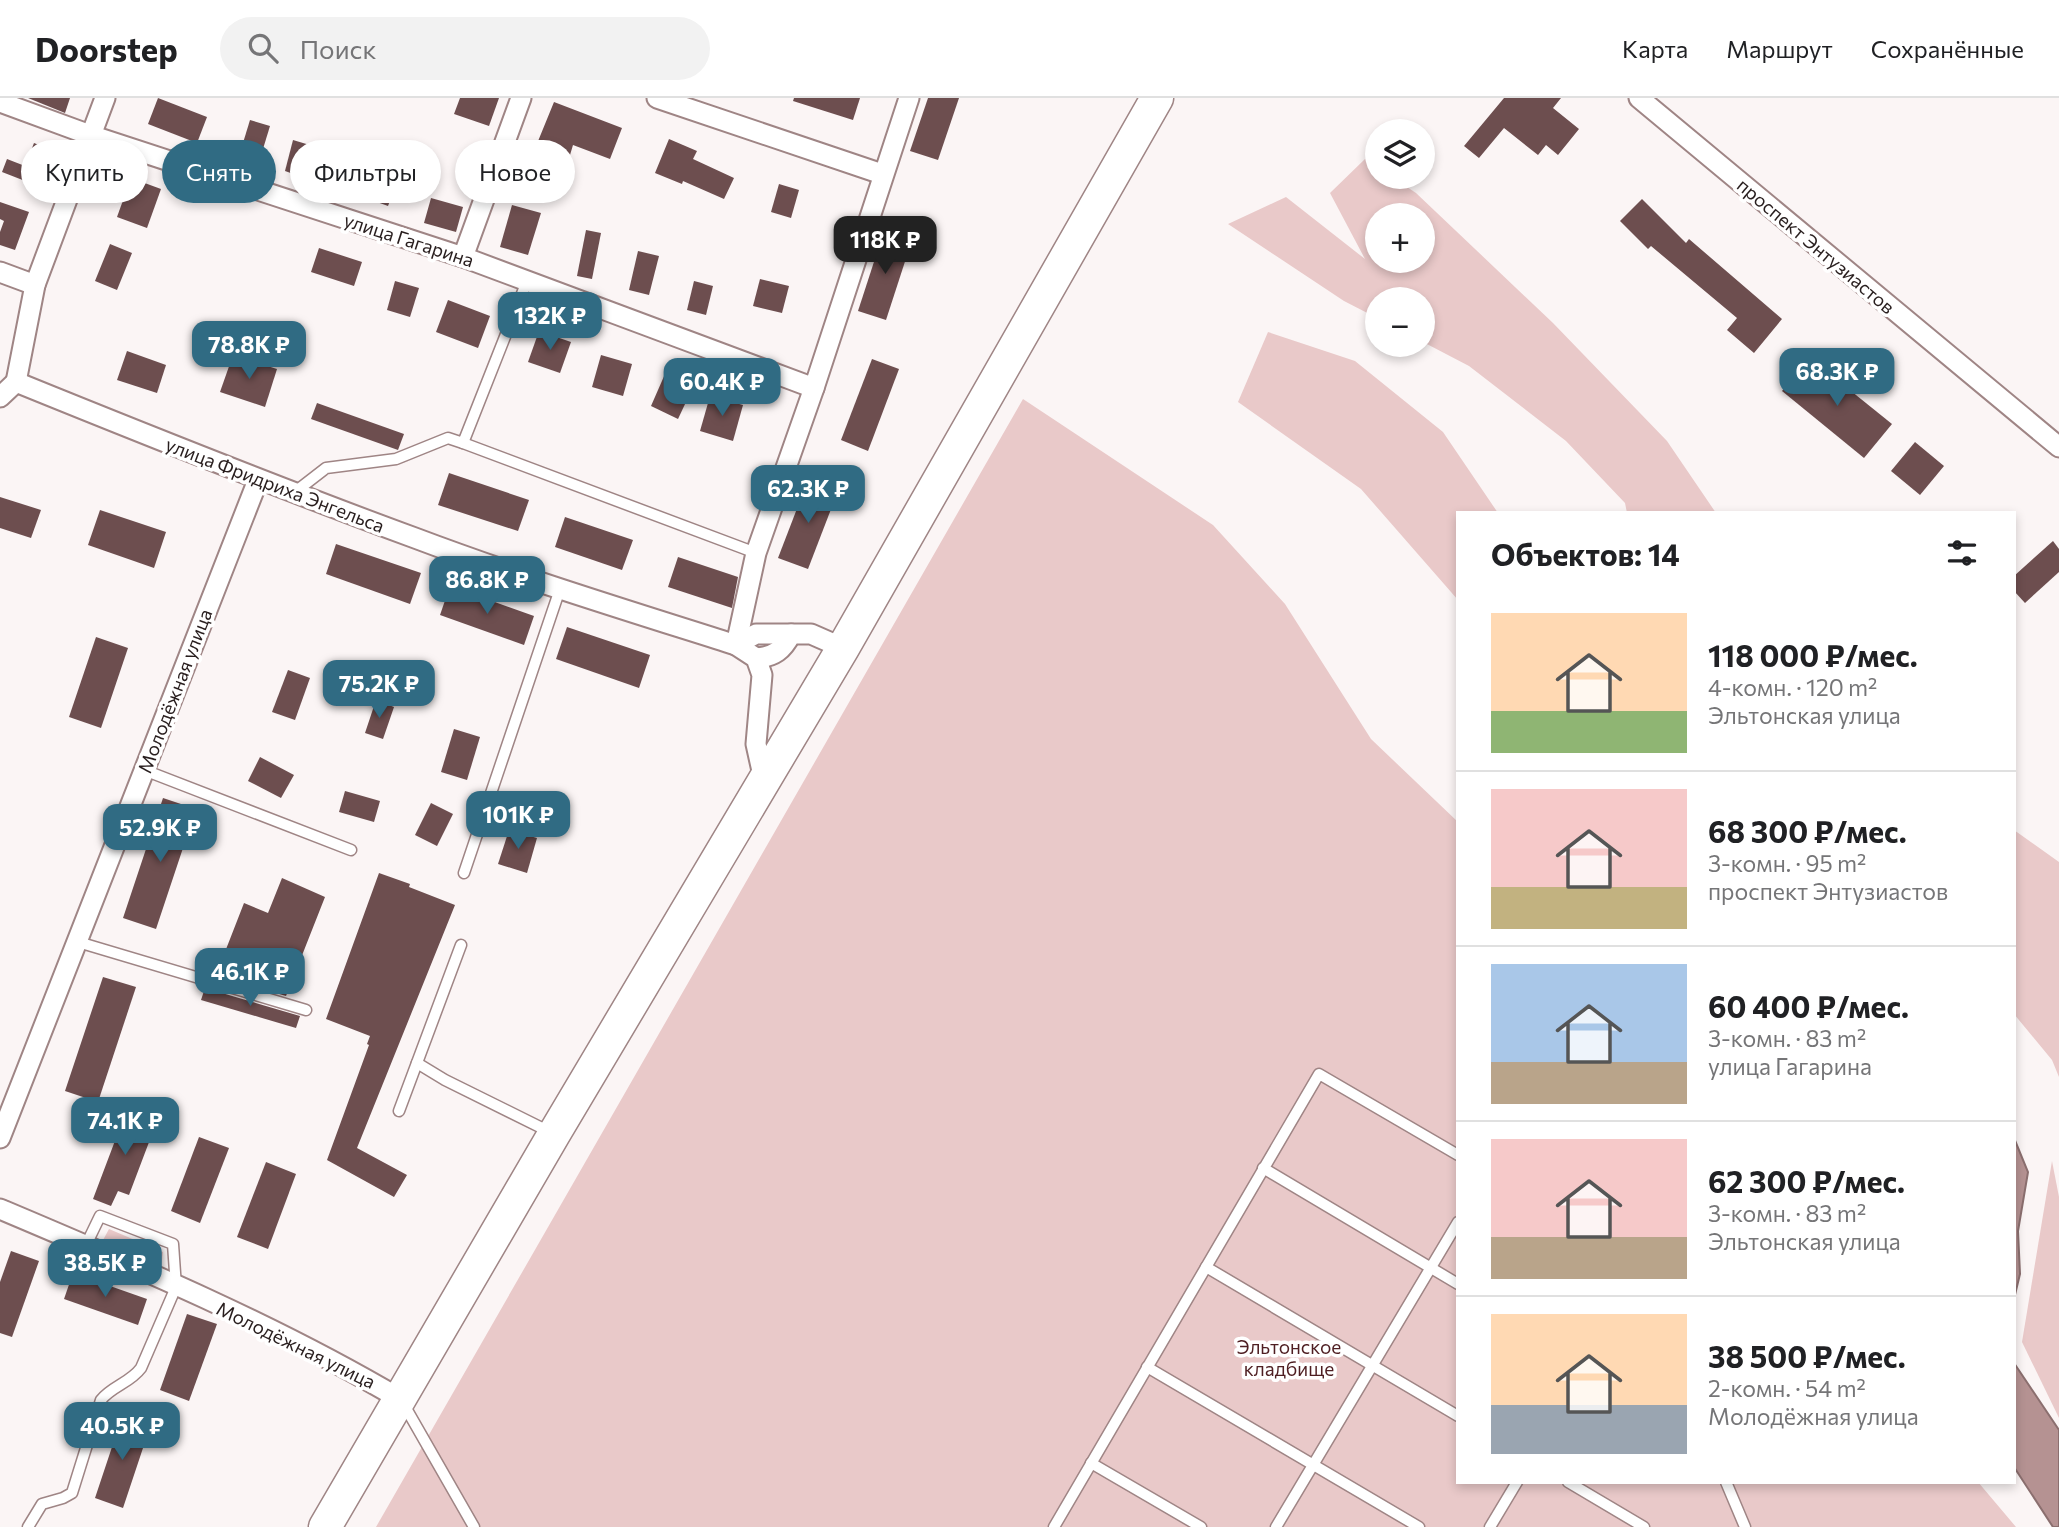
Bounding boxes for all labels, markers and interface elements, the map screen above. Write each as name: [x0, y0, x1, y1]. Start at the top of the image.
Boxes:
search box: [220, 17, 710, 80]
text: Doorstep: [35, 28, 178, 69]
icon: search: [244, 29, 282, 67]
text: Поиск: [300, 33, 376, 64]
text: Карта: [1622, 34, 1688, 63]
text: Маршрут: [1726, 34, 1833, 63]
text: Сохранённые: [1871, 34, 2024, 63]
map controls: [1365, 119, 1435, 357]
button: layers: [1365, 119, 1435, 189]
chip: Купить: [21, 140, 148, 203]
chip: Снять: [162, 140, 276, 203]
chip: Фильтры: [290, 140, 441, 203]
chip: Новое: [455, 140, 575, 203]
street label: проспект Энтузиастов: [1733, 173, 1900, 318]
button: +: [1365, 203, 1435, 273]
street label: улица Гагарина: [341, 208, 477, 271]
pin: 118K ₽: [828, 216, 942, 276]
text: 118K ₽: [850, 225, 920, 253]
button: −: [1365, 287, 1435, 357]
pin: 132K ₽: [493, 292, 607, 352]
text: 132K ₽: [514, 301, 586, 329]
pin: 78.8K ₽: [184, 322, 314, 381]
text: 78.8K ₽: [208, 330, 290, 358]
pin: 68.3K ₽: [1772, 348, 1902, 408]
text: 68.3K ₽: [1795, 357, 1879, 385]
pin: 60.4K ₽: [657, 358, 787, 418]
text: 60.4K ₽: [680, 367, 764, 395]
street label: улица Фридриха Энгельса: [162, 432, 388, 537]
pin: 62.3K ₽: [743, 466, 873, 525]
text: 62.3K ₽: [767, 474, 849, 502]
icon: filters: [1943, 534, 1981, 572]
text: Объектов: 14: [1491, 535, 1680, 572]
pin: 86.8K ₽: [422, 556, 552, 616]
text: 86.8K ₽: [445, 565, 529, 593]
street label: Молодёжная улица: [133, 605, 216, 776]
text: 118 000 ₽/мес.: [1708, 636, 1918, 673]
icon: home: [1547, 641, 1631, 725]
pin: 75.2K ₽: [314, 660, 444, 720]
text: 75.2K ₽: [339, 669, 419, 697]
text: 4-комн. · 120 m²: [1708, 673, 1877, 701]
text: Эльтонская улица: [1708, 701, 1901, 729]
pin: 101K ₽: [461, 792, 575, 851]
text: 101K ₽: [482, 800, 554, 828]
pin: 52.9K ₽: [95, 804, 225, 864]
text: 68 300 ₽/мес.: [1708, 812, 1907, 849]
text: 52.9K ₽: [119, 813, 201, 841]
icon: home: [1547, 817, 1631, 901]
text: 3-комн. · 95 m²: [1708, 849, 1866, 877]
text: проспект Энтузиастов: [1708, 877, 1948, 905]
pin: 46.1K ₽: [185, 948, 315, 1008]
text: 46.1K ₽: [211, 957, 289, 985]
text: 60 400 ₽/мес.: [1708, 987, 1909, 1024]
icon: home: [1547, 992, 1631, 1076]
text: 3-комн. · 83 m²: [1708, 1024, 1866, 1052]
text: улица Гагарина: [1708, 1052, 1872, 1080]
pin: 74.1K ₽: [60, 1098, 190, 1157]
text: 74.1K ₽: [87, 1106, 163, 1134]
text: 62 300 ₽/мес.: [1708, 1162, 1905, 1199]
icon: home: [1547, 1167, 1631, 1251]
text: 3-комн. · 83 m²: [1708, 1199, 1866, 1227]
text: Эльтонская улица: [1708, 1227, 1901, 1255]
pin: 38.5K ₽: [40, 1240, 170, 1299]
text: 38.5K ₽: [64, 1248, 146, 1276]
street label: Молодёжная улица: [213, 1296, 379, 1393]
park label: Эльтонское кладбище: [1237, 1335, 1341, 1380]
text: 38 500 ₽/мес.: [1708, 1337, 1906, 1374]
icon: home: [1547, 1342, 1631, 1426]
text: 2-комн. · 54 m²: [1708, 1374, 1866, 1402]
pin: 40.5K ₽: [57, 1402, 187, 1462]
text: Молодёжная улица: [1708, 1402, 1919, 1430]
text: 40.5K ₽: [80, 1411, 164, 1439]

